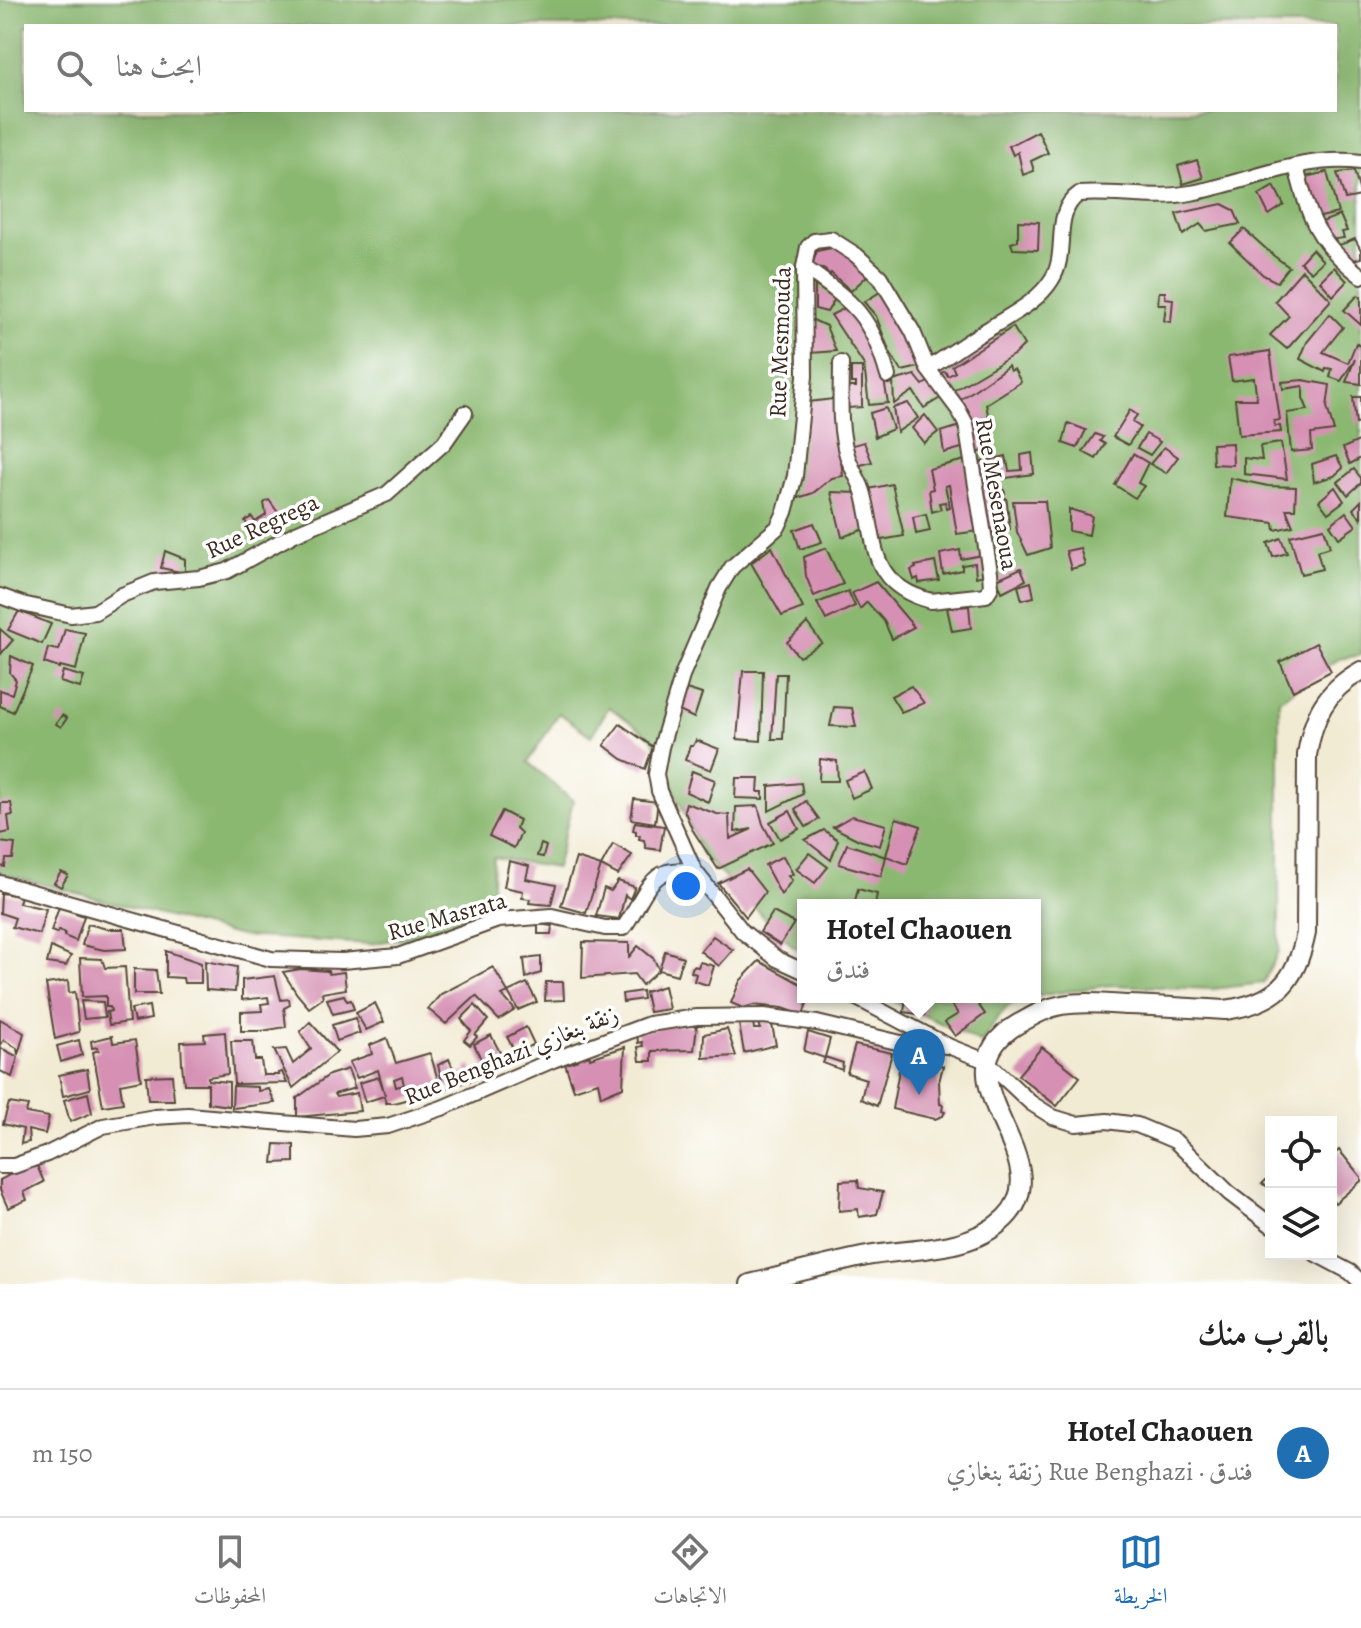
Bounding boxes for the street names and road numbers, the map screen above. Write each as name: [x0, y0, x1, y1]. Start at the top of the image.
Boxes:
street label: Rue Mesmouda: [761, 265, 799, 418]
street label: Rue Mesenaoua: [968, 415, 1026, 573]
street label: Rue Regrega: [200, 486, 324, 566]
street label: Rue Masrata: [384, 883, 511, 948]
street label: Rue Benghazi زنقة بنغازي: [399, 997, 624, 1115]

